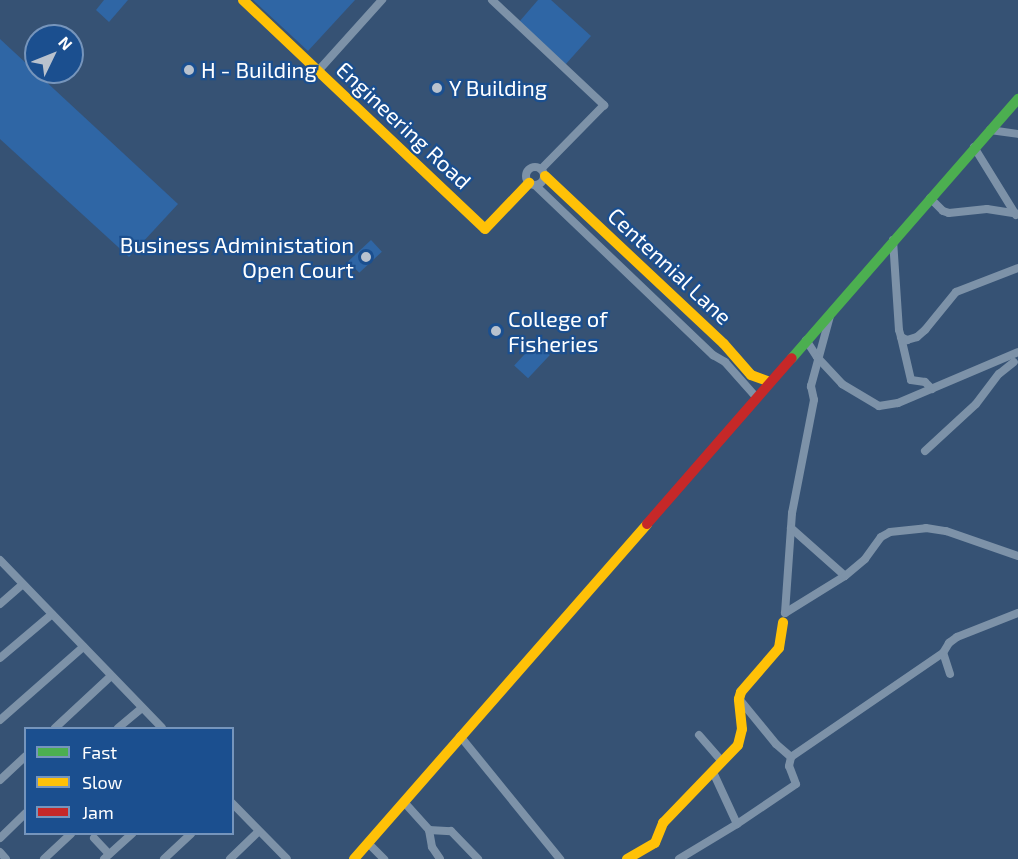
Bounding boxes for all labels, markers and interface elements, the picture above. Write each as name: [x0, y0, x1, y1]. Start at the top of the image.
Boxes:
north arrow: [24, 24, 84, 84]
text: N: [55, 32, 77, 53]
street label: Engineering Road: [331, 56, 477, 194]
place label: H - Building: [201, 57, 317, 83]
marker: H - Building: [182, 63, 196, 77]
place label: Y Building: [449, 75, 548, 101]
marker: Y Building: [430, 81, 444, 95]
street label: Centennial Lane: [603, 202, 737, 330]
place label: Business Administation Open Court: [119, 231, 354, 282]
marker: Business Administation Open Court: [359, 250, 373, 264]
place label: College of Fisheries: [508, 305, 608, 356]
marker: College of Fisheries: [489, 324, 503, 338]
legend: [24, 727, 234, 835]
text: Fast: [82, 741, 117, 763]
text: Slow: [82, 771, 122, 793]
text: Jam: [82, 801, 114, 823]

